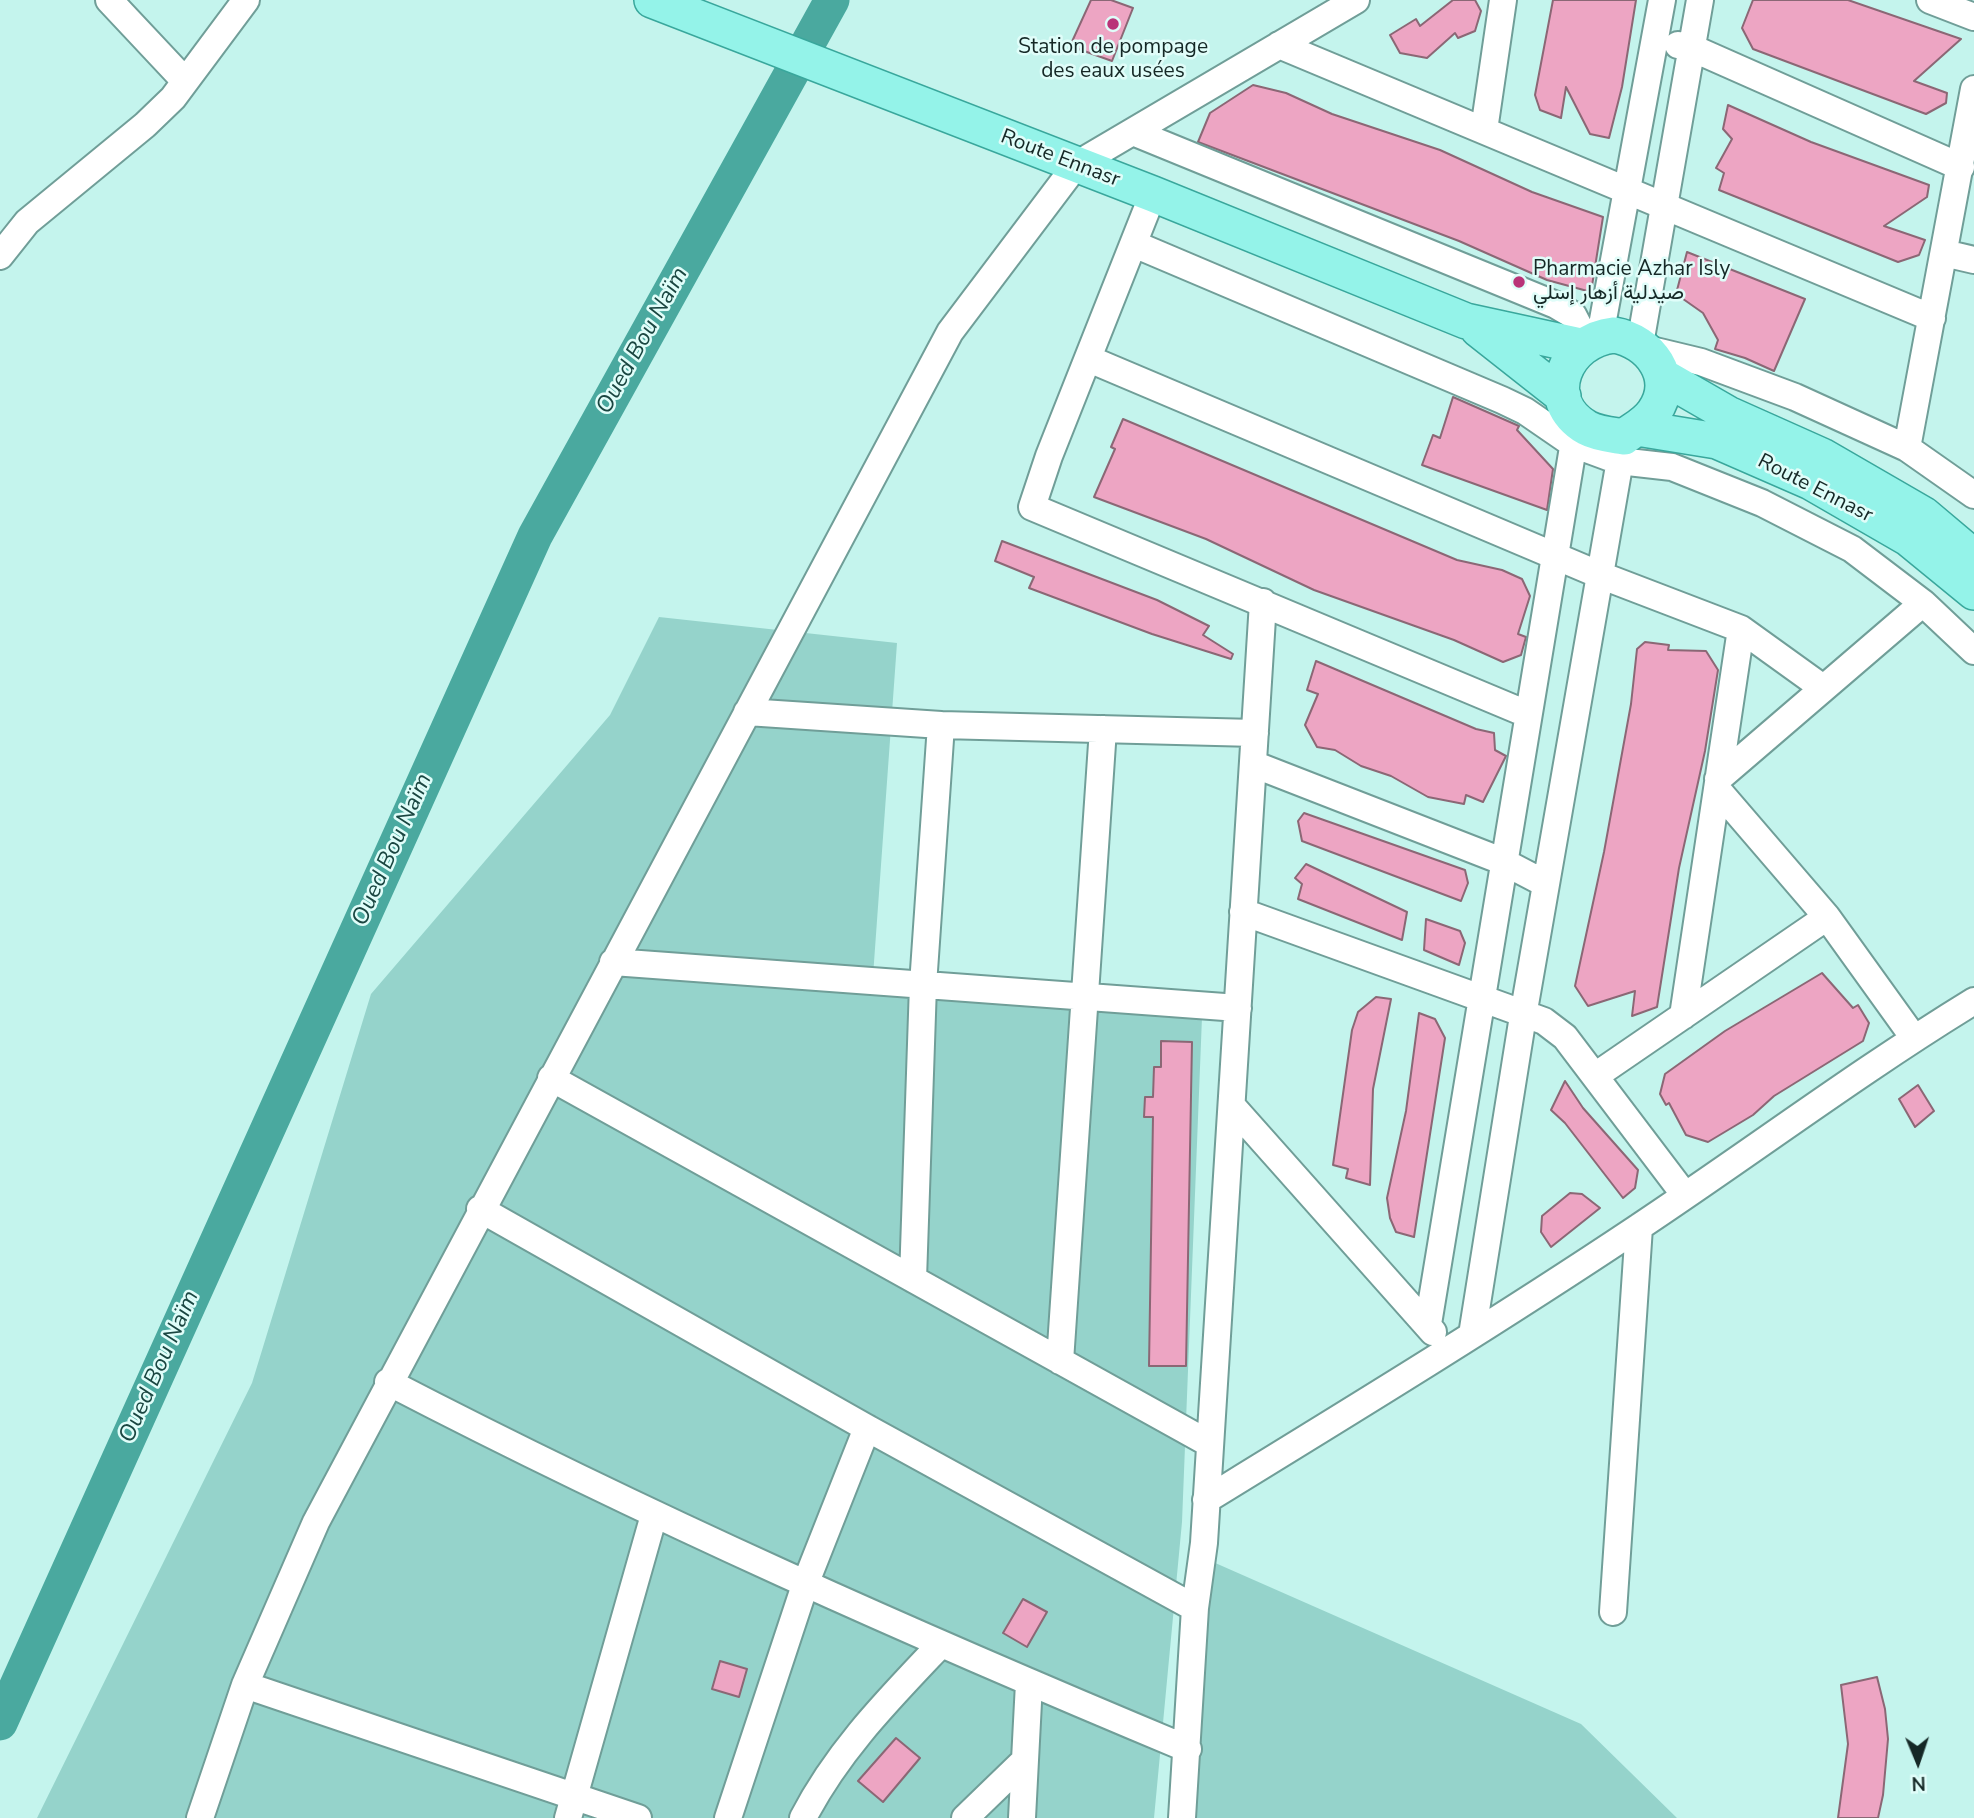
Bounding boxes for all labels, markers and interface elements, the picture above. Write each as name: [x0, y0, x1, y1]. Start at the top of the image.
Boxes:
marker: Station de pompage des eaux usées: [1105, 16, 1121, 32]
place label: Station de pompage des eaux usées: [1018, 35, 1208, 85]
street label: Route Ennasr: [997, 125, 1123, 193]
place label: Pharmacie Azhar Isly صيدلية أزهار إسلي: [1533, 257, 1730, 307]
water label: Oued Bou Naïm: [591, 263, 695, 419]
marker: Pharmacie Azhar Isly صيدلية أزهار إسلي: [1511, 274, 1527, 290]
street label: Route Ennasr: [1753, 449, 1877, 529]
water label: Oued Bou Naïm: [347, 770, 439, 930]
water label: Oued Bou Naïm: [114, 1287, 206, 1447]
north arrow: [1883, 1727, 1953, 1797]
text: N: [1911, 1770, 1926, 1796]

